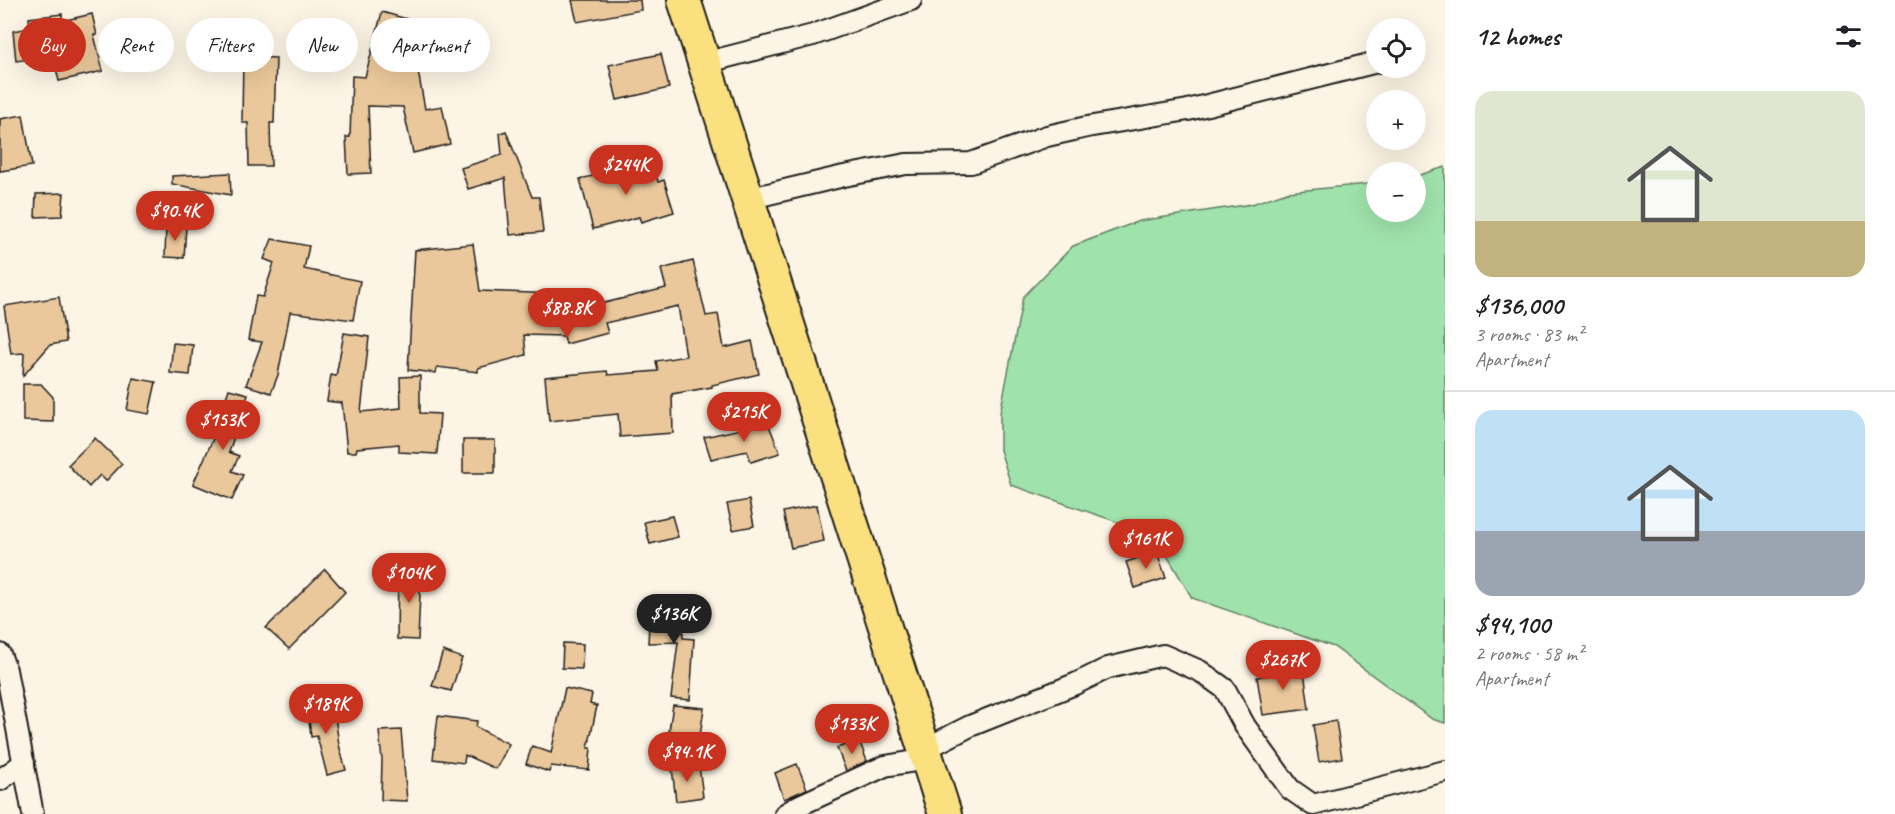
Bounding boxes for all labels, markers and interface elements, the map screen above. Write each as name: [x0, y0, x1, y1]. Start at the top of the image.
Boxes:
chip: Buy: [18, 18, 86, 72]
chip: Rent: [98, 18, 174, 72]
chip: Filters: [186, 18, 274, 72]
chip: New: [286, 18, 358, 72]
chip: Apartment: [370, 18, 490, 72]
map controls: [1366, 18, 1426, 222]
button: locate: [1366, 18, 1426, 78]
text: 12 homes: [1475, 20, 1560, 53]
icon: filters: [1832, 20, 1865, 53]
button: +: [1366, 90, 1426, 150]
icon: home: [1616, 130, 1724, 238]
pin: $244K: [584, 145, 668, 196]
text: $244K: [603, 152, 649, 177]
button: −: [1366, 162, 1426, 222]
pin: $90.4K: [126, 191, 224, 242]
text: $90.4K: [150, 198, 200, 223]
pin: $88.8K: [518, 288, 616, 339]
text: $136,000: [1475, 289, 1563, 322]
text: $88.8K: [542, 295, 592, 320]
text: 3 rooms · 83 m²: [1475, 322, 1583, 347]
text: Apartment: [1475, 347, 1548, 372]
pin: $215K: [702, 392, 786, 443]
text: $215K: [721, 399, 767, 424]
pin: $153K: [181, 400, 265, 451]
text: $153K: [200, 407, 246, 432]
icon: home: [1616, 449, 1724, 557]
pin: $161K: [1104, 519, 1188, 570]
text: $161K: [1123, 526, 1169, 551]
pin: $104K: [367, 553, 451, 604]
text: $104K: [386, 560, 432, 585]
pin: $136K: [632, 594, 716, 645]
text: $136K: [651, 601, 697, 626]
text: $94,100: [1475, 608, 1550, 641]
pin: $267K: [1241, 640, 1325, 691]
text: 2 rooms · 58 m²: [1475, 641, 1583, 666]
text: $267K: [1260, 647, 1306, 672]
text: Apartment: [1475, 666, 1548, 691]
pin: $189K: [284, 684, 368, 735]
text: $189K: [303, 691, 349, 716]
pin: $133K: [810, 704, 894, 755]
text: $133K: [829, 711, 875, 736]
pin: $94.1K: [638, 732, 736, 783]
text: $94.1K: [662, 739, 712, 764]

